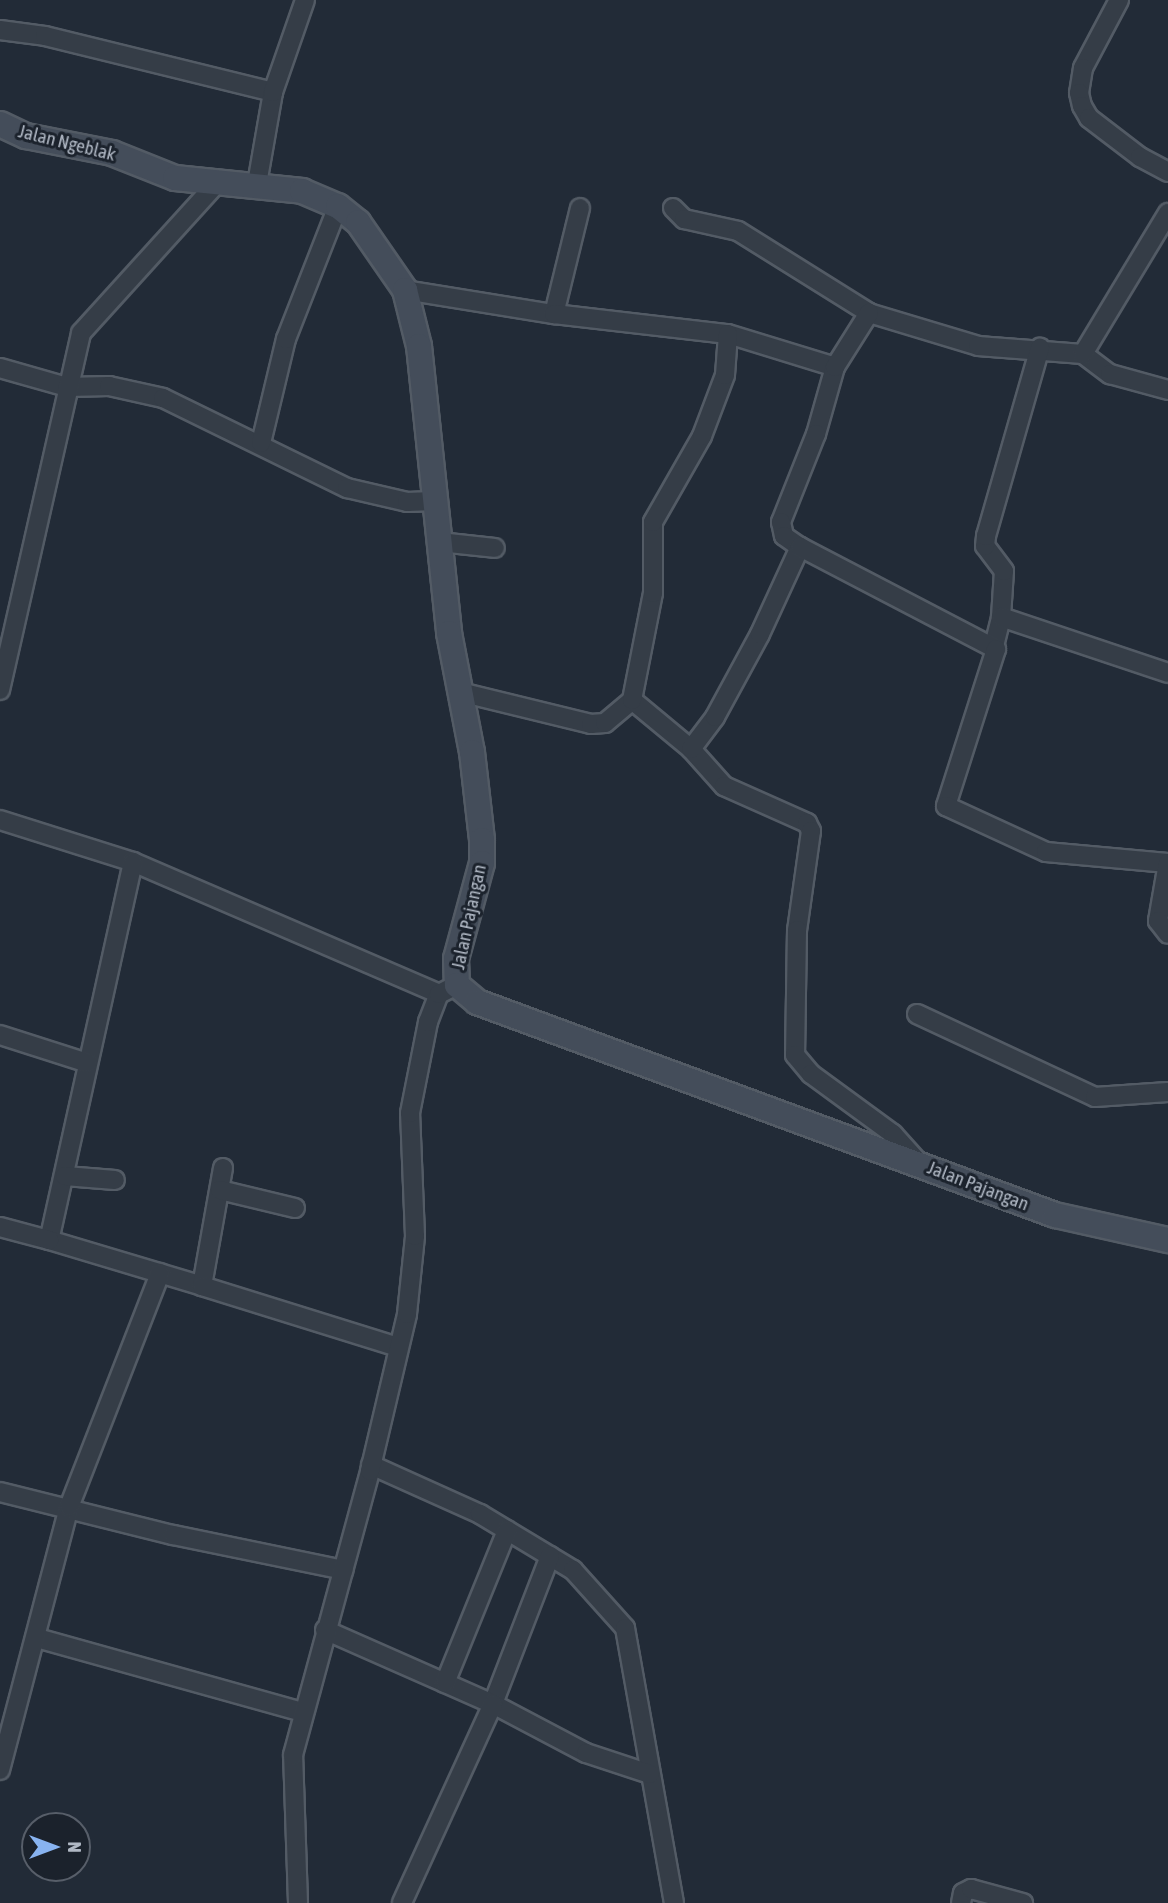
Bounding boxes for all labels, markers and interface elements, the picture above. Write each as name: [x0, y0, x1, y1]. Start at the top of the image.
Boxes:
street label: Jalan Ngeblak: [16, 120, 118, 166]
street label: Jalan Pajangan: [447, 862, 491, 972]
street label: Jalan Pajangan: [924, 1156, 1032, 1216]
north arrow: [21, 1812, 91, 1882]
text: N: [64, 1841, 86, 1853]

